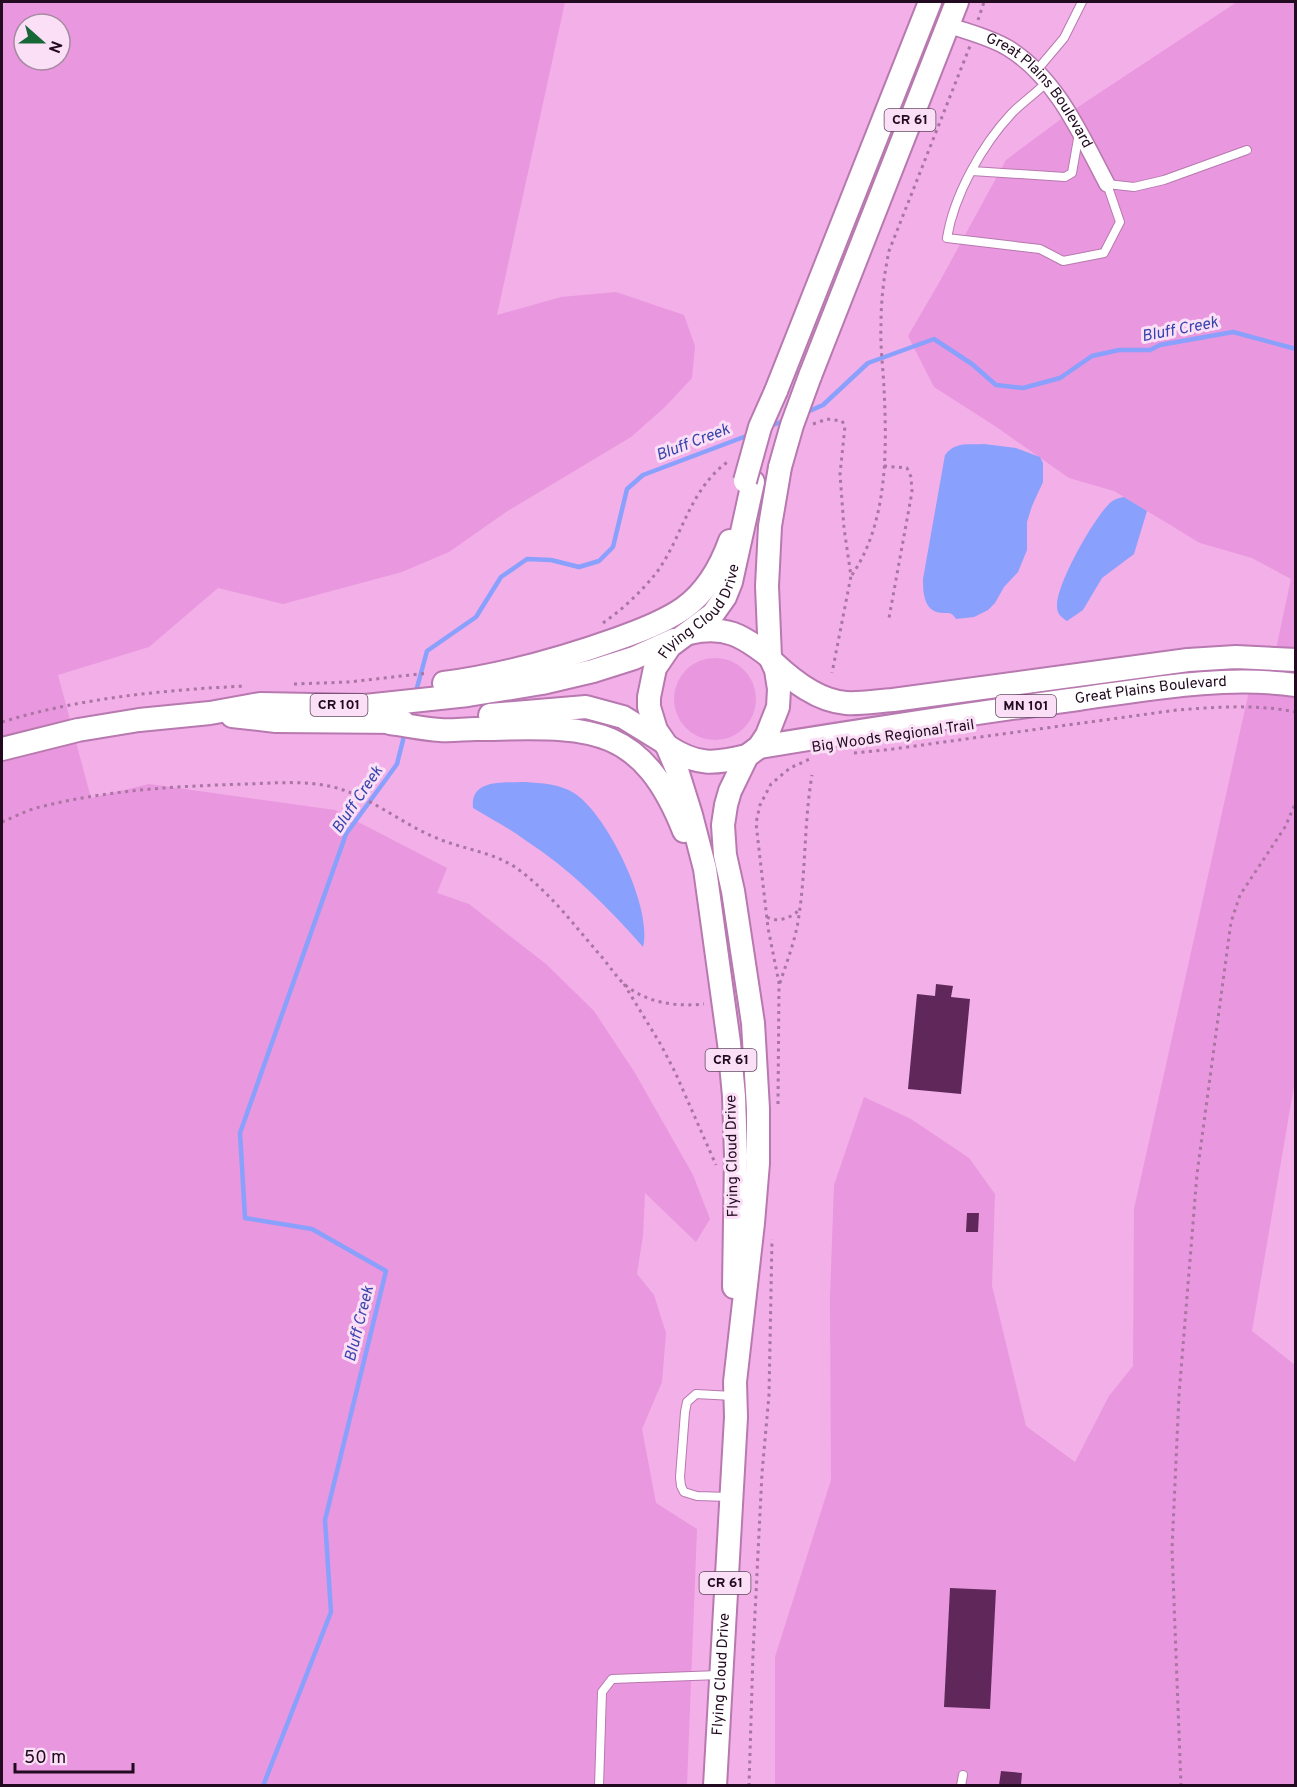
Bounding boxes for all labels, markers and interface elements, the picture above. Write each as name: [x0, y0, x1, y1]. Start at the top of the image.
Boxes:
north arrow: [12, 12, 72, 72]
street label: Great Plains Boulevard: [983, 29, 1096, 152]
text: N: [43, 38, 66, 56]
road number: CR 61: [884, 109, 936, 131]
water label: Bluff Creek: [1140, 313, 1221, 347]
water label: Bluff Creek: [653, 419, 734, 466]
street label: Flying Cloud Drive: [654, 562, 744, 663]
street label: Great Plains Boulevard: [1074, 672, 1227, 709]
road number: CR 101: [310, 694, 368, 716]
road number: MN 101: [996, 695, 1056, 717]
street label: Big Woods Regional Trail: [810, 716, 976, 758]
water label: Bluff Creek: [328, 762, 388, 838]
road number: CR 61: [706, 1049, 756, 1071]
street label: Flying Cloud Drive: [722, 1095, 744, 1217]
water label: Bluff Creek: [341, 1283, 379, 1364]
road number: CR 61: [700, 1572, 750, 1594]
street label: Flying Cloud Drive: [708, 1612, 734, 1736]
scale bar: [15, 1736, 134, 1774]
text: 50 m: [24, 1747, 66, 1770]

